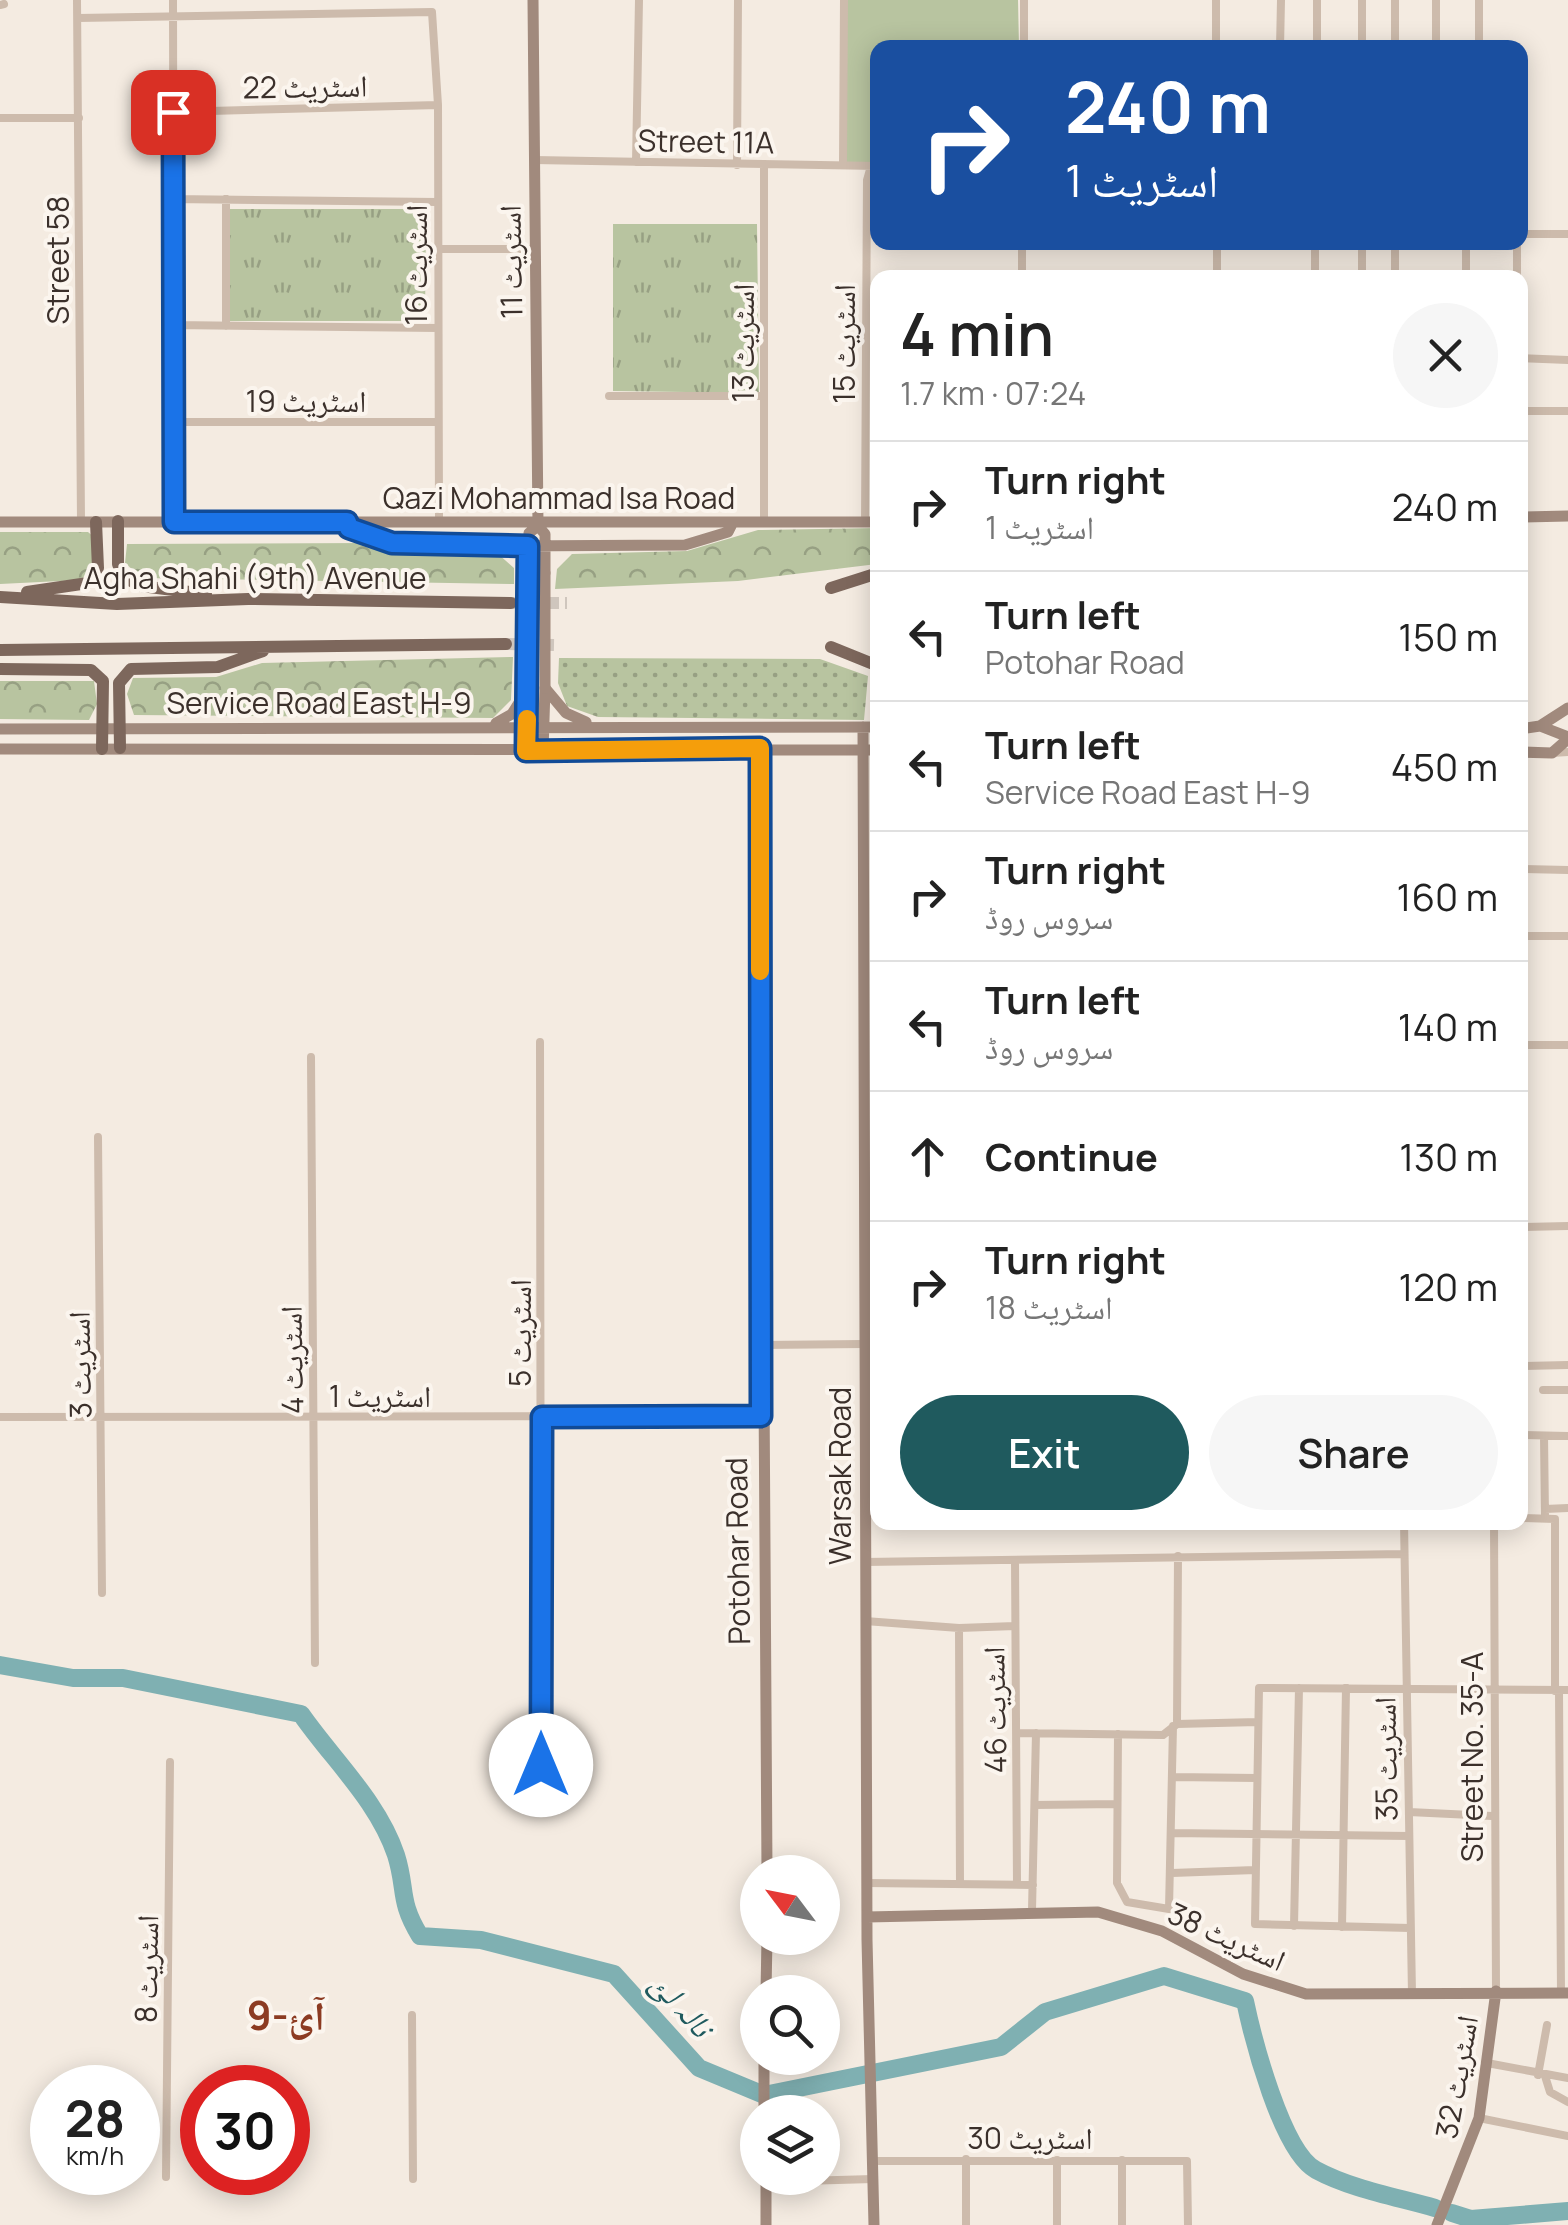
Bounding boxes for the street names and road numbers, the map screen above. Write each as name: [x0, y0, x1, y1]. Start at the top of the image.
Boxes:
street label: اسٹریٹ 22: [242, 64, 368, 108]
street label: Street 11A: [637, 119, 775, 163]
street label: Street 58: [37, 196, 78, 324]
street label: اسٹریٹ 16: [395, 205, 436, 325]
street label: اسٹریٹ 11: [489, 205, 531, 319]
street label: اسٹریٹ 13: [722, 284, 763, 402]
street label: اسٹریٹ 15: [823, 284, 864, 404]
street label: اسٹریٹ 19: [246, 380, 366, 421]
street label: Qazi Mohammad Isa Road: [383, 477, 735, 518]
street label: Agha Shahi (9th) Avenue: [83, 557, 427, 598]
street label: Service Road East H-9: [166, 682, 472, 723]
street label: اسٹریٹ 5: [499, 1279, 540, 1387]
street label: اسٹریٹ 4: [270, 1306, 312, 1414]
street label: اسٹریٹ 3: [58, 1311, 100, 1419]
street label: اسٹریٹ 1: [329, 1375, 431, 1416]
street label: Warsak Road: [819, 1387, 860, 1565]
street label: Potohar Road: [715, 1457, 759, 1645]
street label: اسٹریٹ 46: [972, 1646, 1016, 1774]
street label: Street No. 35-A: [1451, 1652, 1492, 1862]
street label: اسٹریٹ 35: [1363, 1696, 1407, 1822]
street label: اسٹریٹ 38: [1162, 1892, 1292, 1980]
street label: اسٹریٹ 8: [125, 1915, 167, 2023]
street label: اسٹریٹ 32: [1425, 2012, 1487, 2142]
street label: اسٹریٹ 30: [967, 2117, 1093, 2158]

